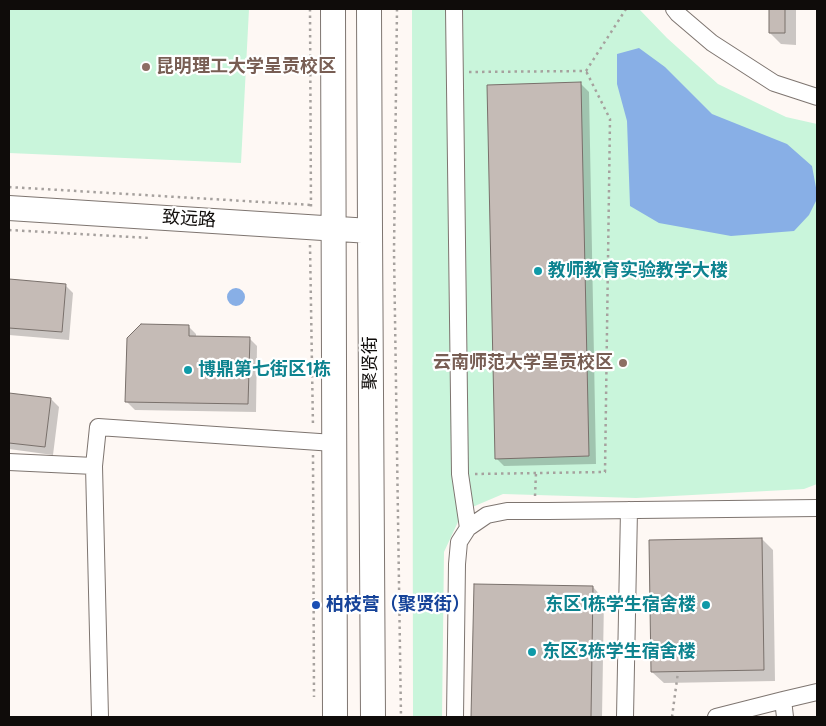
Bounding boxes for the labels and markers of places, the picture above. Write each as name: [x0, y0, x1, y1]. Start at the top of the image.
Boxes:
place label: 昆明理工大学呈贡校区: [156, 56, 336, 78]
marker: 昆明理工大学呈贡校区: [140, 61, 152, 73]
place label: 教师教育实验教学大楼: [548, 260, 728, 282]
marker: 教师教育实验教学大楼: [532, 265, 544, 277]
place label: 云南师范大学呈贡校区: [433, 352, 613, 374]
marker: 云南师范大学呈贡校区: [617, 357, 629, 369]
place label: 博鼎第七街区1栋: [198, 359, 331, 381]
marker: 博鼎第七街区1栋: [182, 364, 194, 376]
place label: 柏枝营（聚贤街）: [326, 594, 470, 616]
place label: 东区1栋学生宿舍楼: [545, 594, 696, 616]
marker: 柏枝营（聚贤街）: [310, 599, 322, 611]
marker: 东区1栋学生宿舍楼: [700, 599, 712, 611]
place label: 东区3栋学生宿舍楼: [542, 641, 696, 663]
marker: 东区3栋学生宿舍楼: [526, 646, 538, 658]

